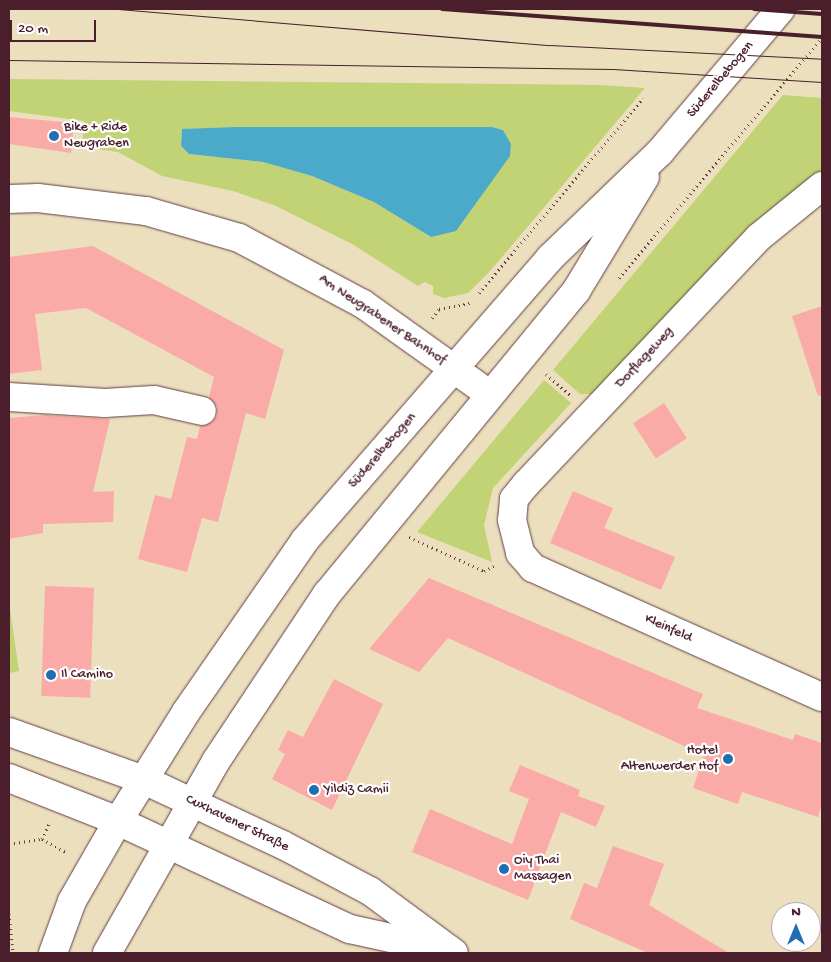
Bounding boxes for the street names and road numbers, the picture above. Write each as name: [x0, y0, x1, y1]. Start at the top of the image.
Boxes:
street label: Süderelbebogen: [684, 38, 758, 122]
street label: Am Neugrabener Bahnhof: [315, 271, 449, 369]
street label: Dorflageweg: [612, 324, 678, 392]
street label: Süderelbebogen: [346, 410, 420, 492]
street label: Kleinfeld: [642, 611, 694, 647]
street label: Cuxhavener Straße: [183, 792, 291, 856]

